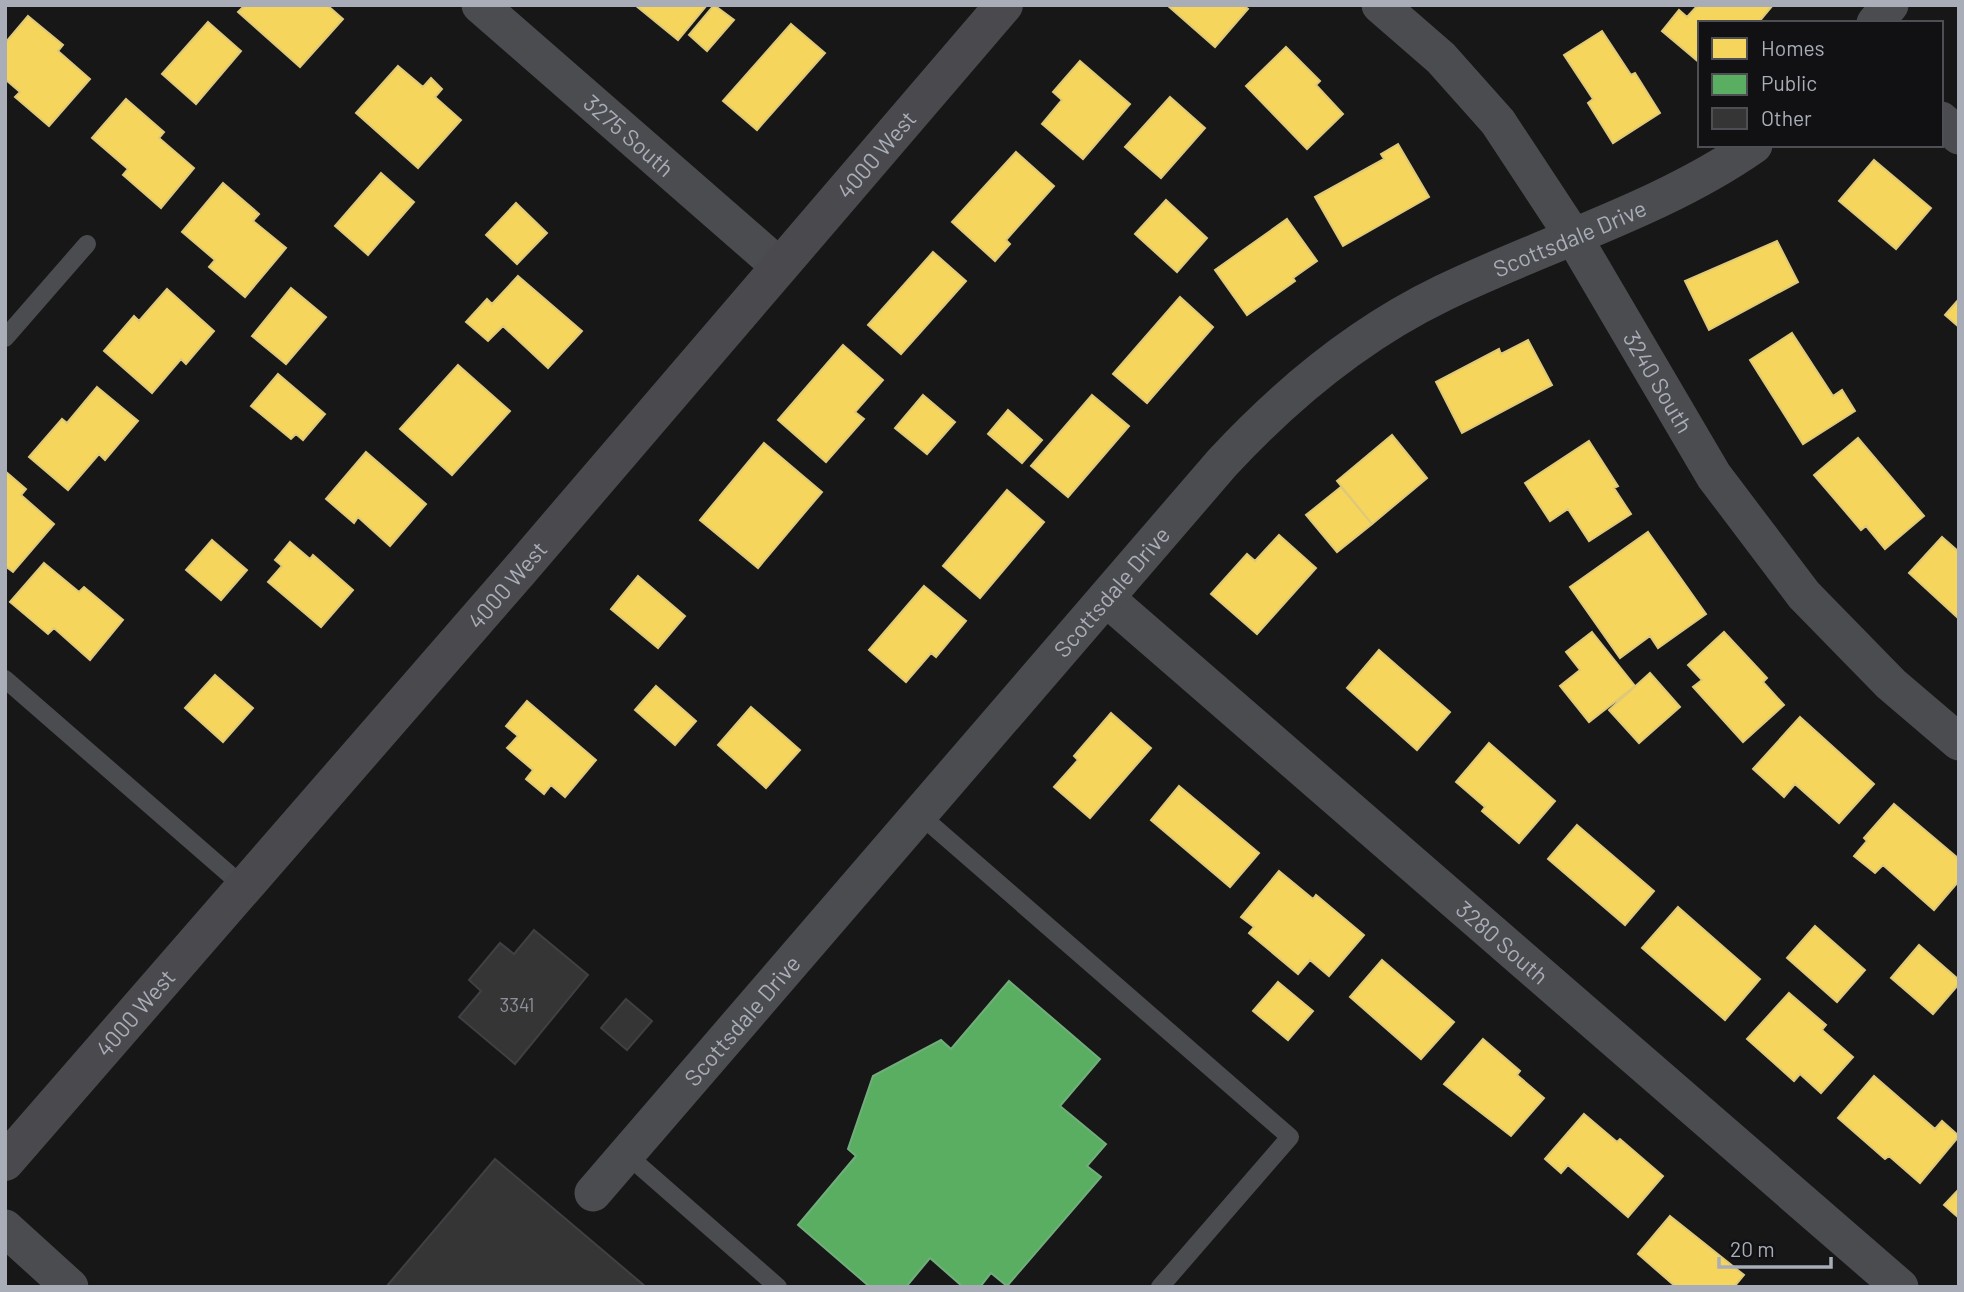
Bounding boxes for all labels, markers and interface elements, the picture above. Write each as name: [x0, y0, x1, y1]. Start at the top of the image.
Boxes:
legend: [1698, 21, 1943, 147]
text: Homes: [1761, 35, 1825, 60]
text: Public: [1761, 70, 1817, 95]
street label: 3275 South: [578, 88, 680, 182]
street label: 4000 West: [831, 105, 921, 204]
text: Other: [1761, 105, 1812, 130]
street label: Scottsdale Drive: [1489, 193, 1650, 283]
street label: 3240 South: [1618, 326, 1699, 438]
street label: Scottsdale Drive: [1047, 520, 1175, 663]
street label: 4000 West: [461, 535, 553, 634]
street label: 3280 South: [1451, 895, 1554, 990]
street label: Scottsdale Drive: [678, 949, 806, 1091]
street label: 4000 West: [89, 963, 181, 1062]
house number: 3341: [500, 993, 534, 1016]
scale bar: [1719, 1226, 1831, 1270]
text: 20 m: [1730, 1236, 1775, 1261]

